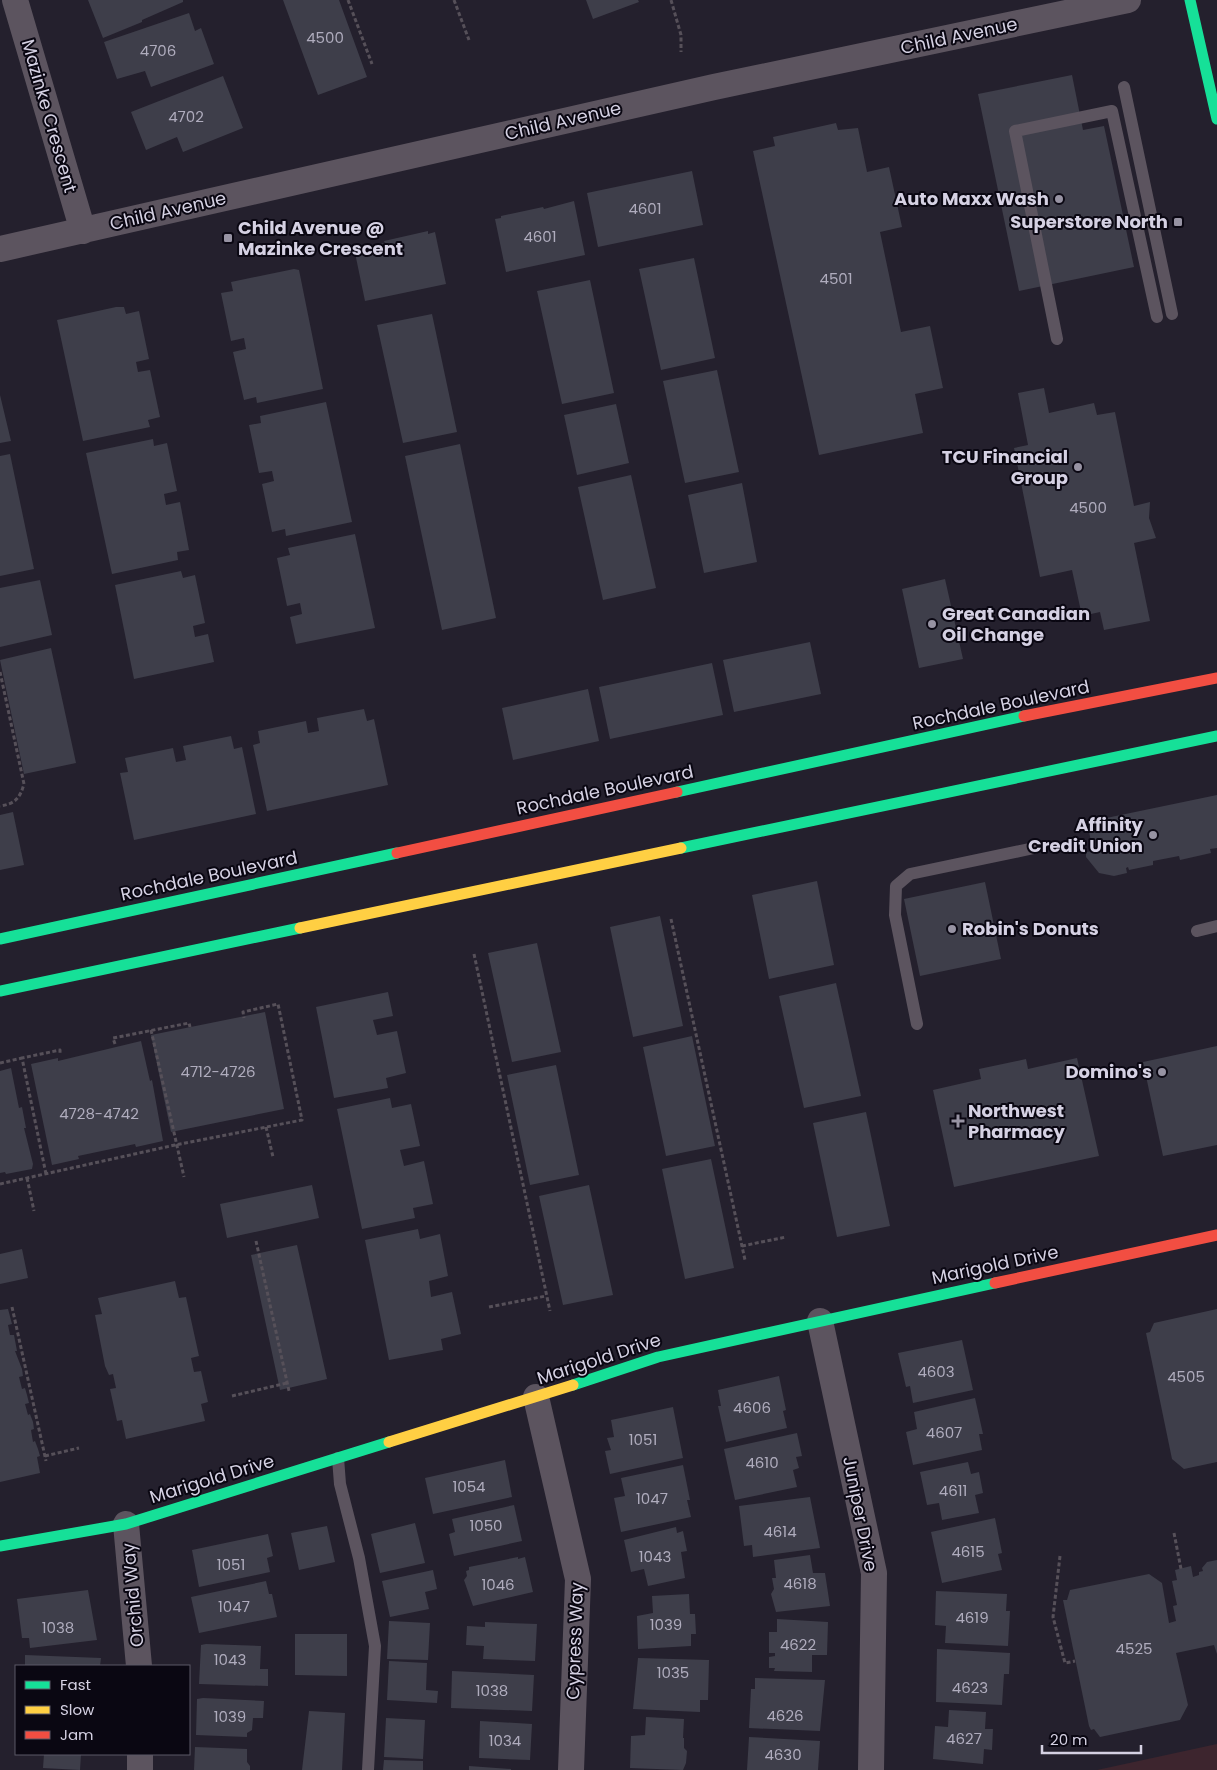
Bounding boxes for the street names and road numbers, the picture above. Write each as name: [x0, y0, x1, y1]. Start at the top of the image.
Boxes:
street label: Child Avenue: [898, 11, 1020, 60]
street label: Mazinke Crescent: [16, 36, 83, 195]
street label: Child Avenue: [502, 95, 624, 146]
street label: Child Avenue: [107, 185, 229, 236]
street label: Rochdale Boulevard: [910, 674, 1092, 735]
street label: Rochdale Boulevard: [514, 759, 696, 820]
street label: Rochdale Boulevard: [118, 845, 300, 906]
street label: Marigold Drive: [929, 1239, 1061, 1290]
street label: Marigold Drive: [534, 1327, 664, 1390]
street label: Marigold Drive: [147, 1448, 277, 1509]
street label: Juniper Drive: [837, 1454, 884, 1574]
street label: Orchid Way: [115, 1542, 150, 1648]
street label: Cypress Way: [560, 1582, 589, 1700]

